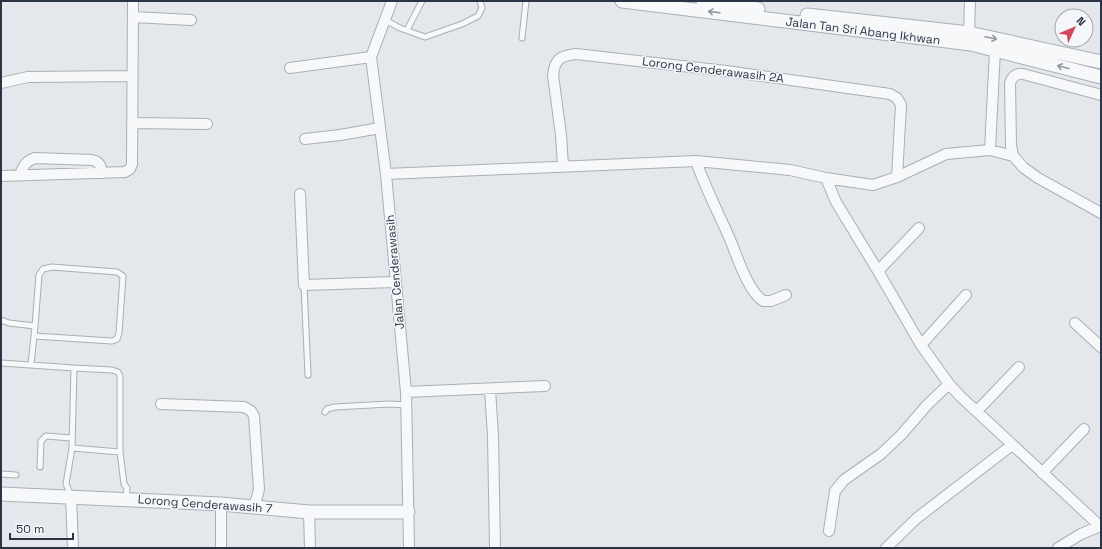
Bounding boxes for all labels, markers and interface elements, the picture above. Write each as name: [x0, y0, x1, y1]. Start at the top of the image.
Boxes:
north arrow: [1054, 8, 1094, 48]
one-way arrow: [708, 9, 721, 16]
street label: Jalan Tan Sri Abang Ikhwan: [785, 14, 941, 48]
text: N: [1074, 14, 1089, 29]
one-way arrow: [984, 34, 997, 42]
street label: Lorong Cenderawasih 2A: [641, 53, 785, 87]
one-way arrow: [1057, 63, 1070, 70]
street label: Jalan Cenderawasih: [382, 214, 408, 330]
street label: Lorong Cenderawasih 7: [137, 491, 273, 517]
scale bar: [10, 515, 73, 541]
text: 50 m: [16, 521, 44, 537]

